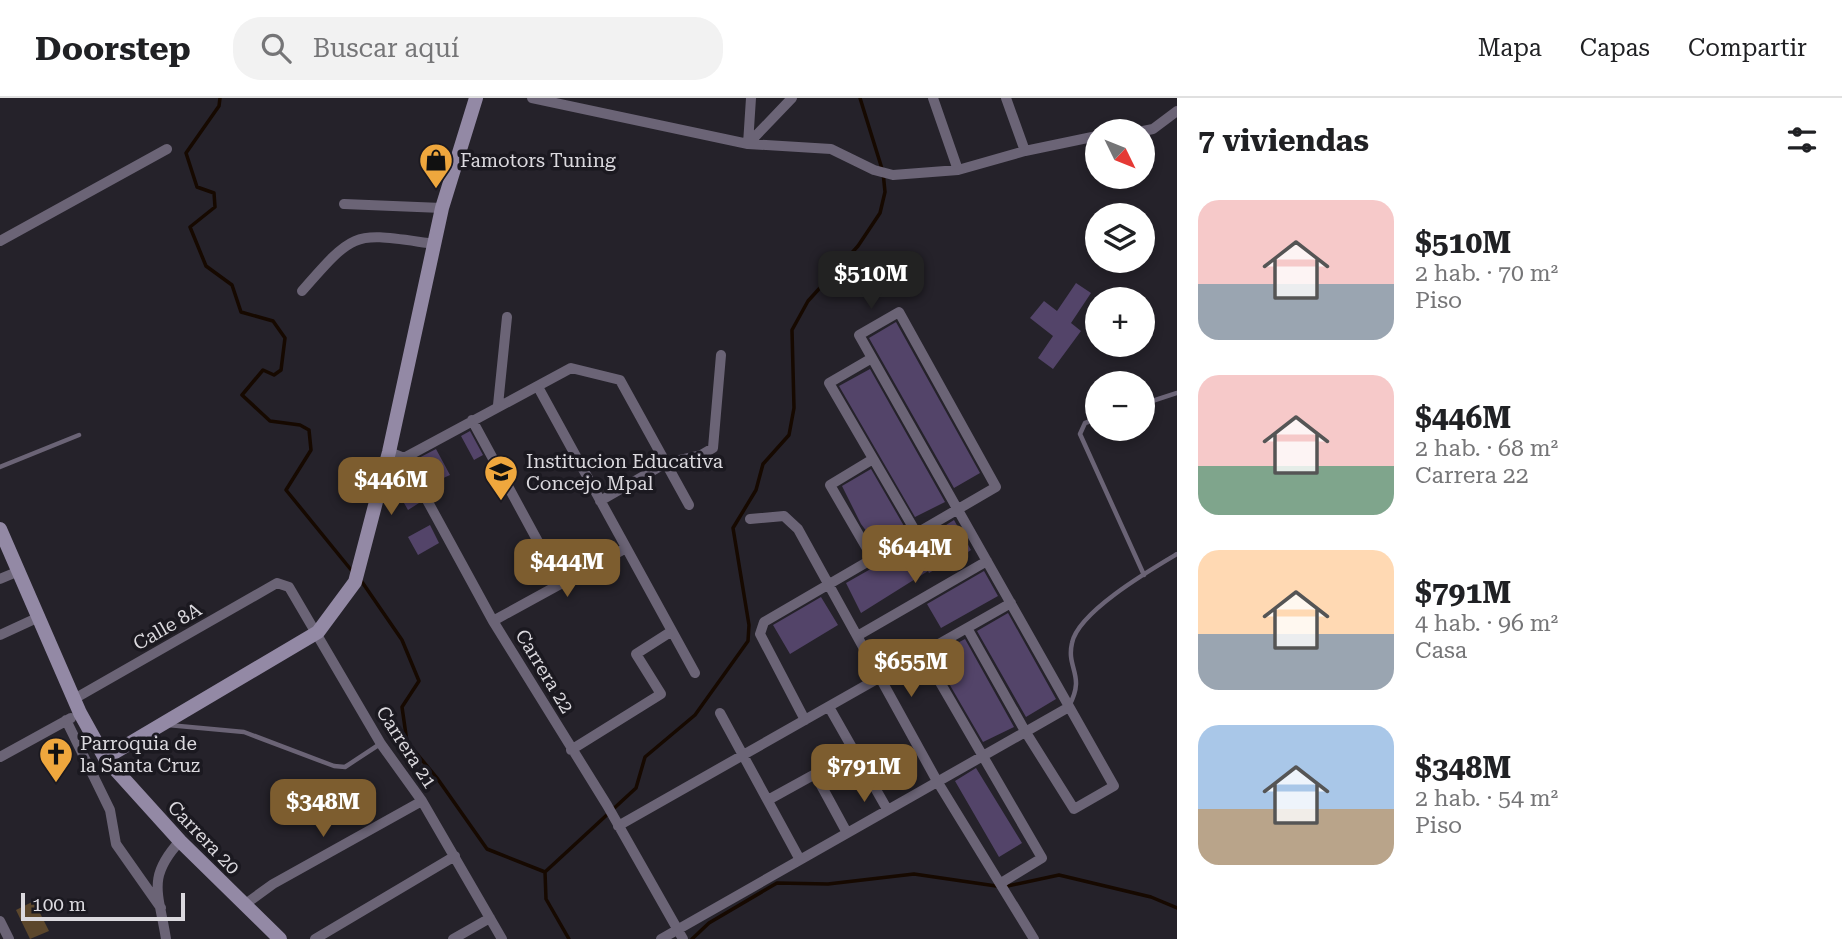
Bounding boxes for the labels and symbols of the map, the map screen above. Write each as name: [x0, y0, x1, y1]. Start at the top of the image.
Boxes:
north arrow: [1085, 119, 1155, 189]
shop icon: Famotors Tuning: [417, 141, 455, 190]
place label: Famotors Tuning: [460, 149, 616, 172]
pin: $510M: [822, 252, 920, 311]
place label: Institucion Educativa Concejo Mpal: [526, 450, 724, 495]
school or university icon: Institucion Educativa Concejo Mpal: [482, 453, 520, 502]
pin: $446M: [342, 458, 440, 517]
pin: $644M: [866, 526, 964, 585]
pin: $444M: [518, 540, 616, 599]
street label: Calle 8A: [129, 597, 206, 655]
street label: Carrera 22: [511, 625, 579, 717]
pin: $655M: [862, 640, 960, 699]
street label: Carrera 21: [371, 702, 442, 793]
place label: Parroquia de la Santa Cruz: [80, 732, 200, 777]
church icon: Parroquia de la Santa Cruz: [37, 735, 75, 784]
pin: $791M: [815, 744, 913, 804]
pin: $348M: [274, 780, 372, 839]
street label: Carrera 20: [163, 796, 244, 879]
scale bar: [21, 890, 186, 922]

